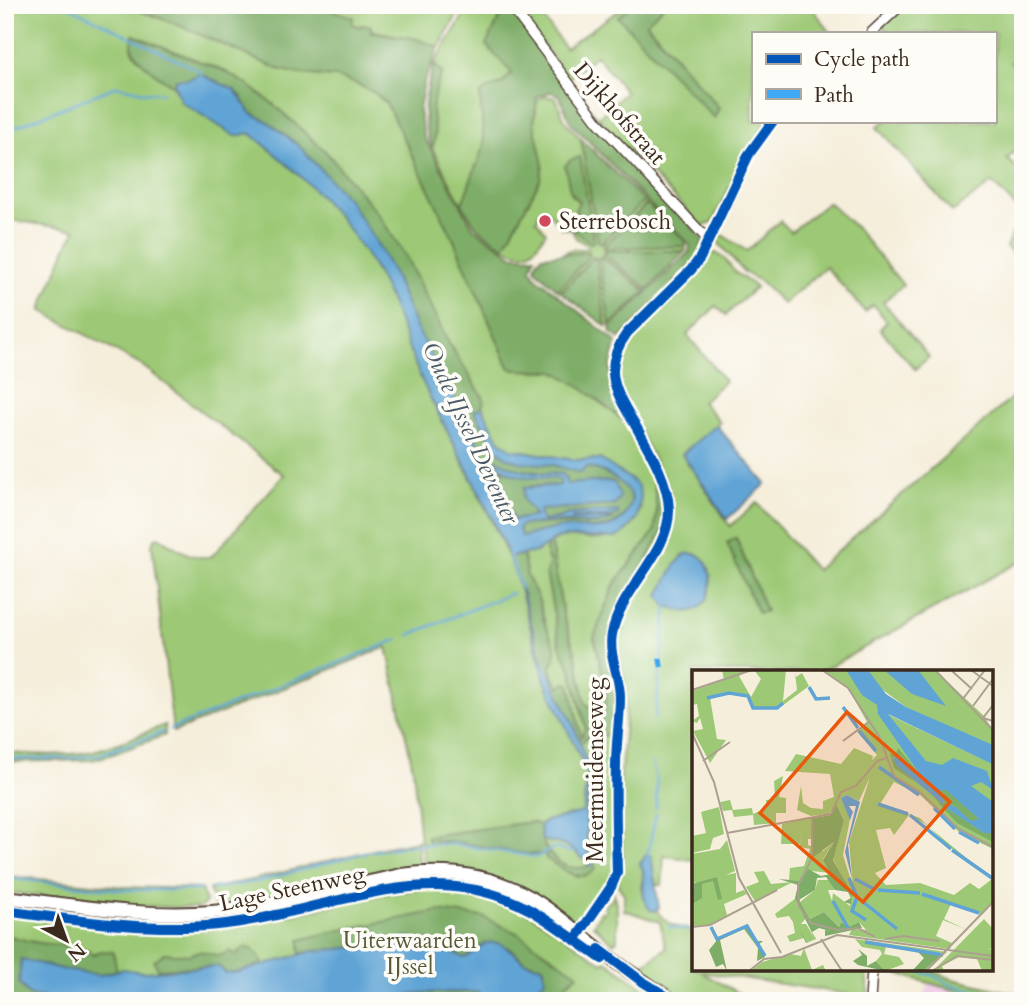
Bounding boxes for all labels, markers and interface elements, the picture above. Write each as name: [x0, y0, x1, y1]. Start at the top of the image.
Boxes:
legend: [752, 32, 996, 122]
text: Cycle path: [814, 45, 910, 74]
street label: Dijkhofstraat: [566, 55, 673, 171]
text: Path: [814, 81, 854, 110]
place label: Sterrebosch: [559, 206, 671, 237]
marker: Sterrebosch: [537, 213, 553, 229]
water label: Oude IJssel Deventer: [414, 337, 528, 531]
inset map: [692, 670, 993, 971]
street label: Meermuidenseweg: [580, 677, 611, 863]
street label: Lage Steenweg: [217, 858, 368, 919]
north arrow: [32, 904, 102, 974]
park label: Uiterwaarden IJssel: [343, 925, 477, 982]
text: N: [61, 937, 91, 968]

